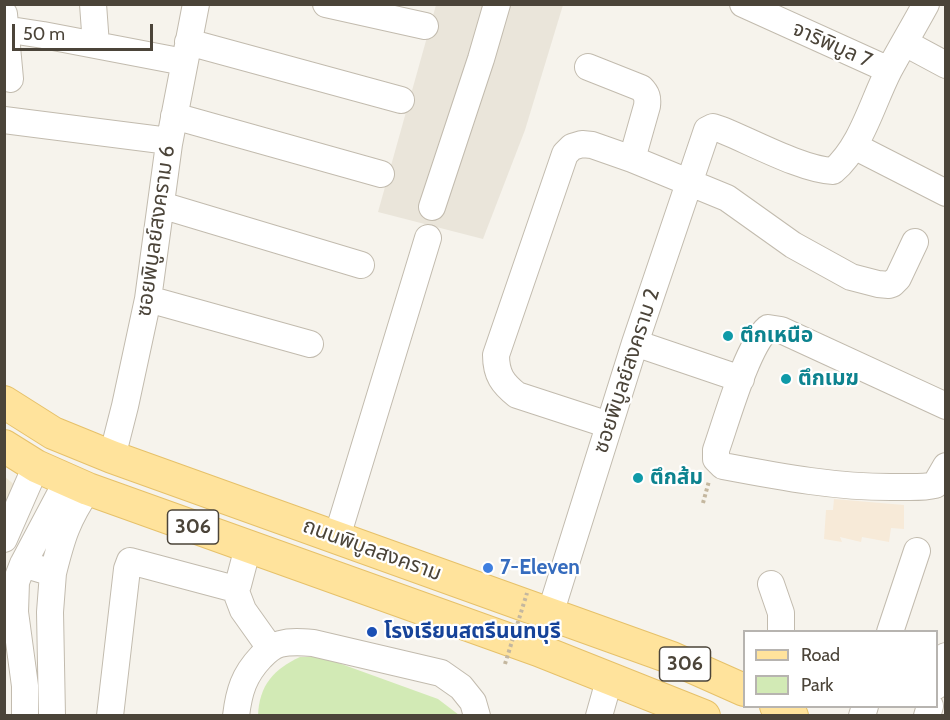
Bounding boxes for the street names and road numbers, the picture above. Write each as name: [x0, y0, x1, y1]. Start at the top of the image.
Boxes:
street label: จาริพิบูล 7: [788, 16, 876, 74]
street label: ซอยพิบูลย์สงคราม 6: [132, 144, 180, 318]
street label: ซอยพิบูลย์สงคราม 2: [589, 286, 665, 456]
road number: 306: [168, 510, 218, 544]
street label: ถนนพิบูลสงคราม: [299, 513, 445, 587]
road number: 306: [660, 647, 710, 681]

